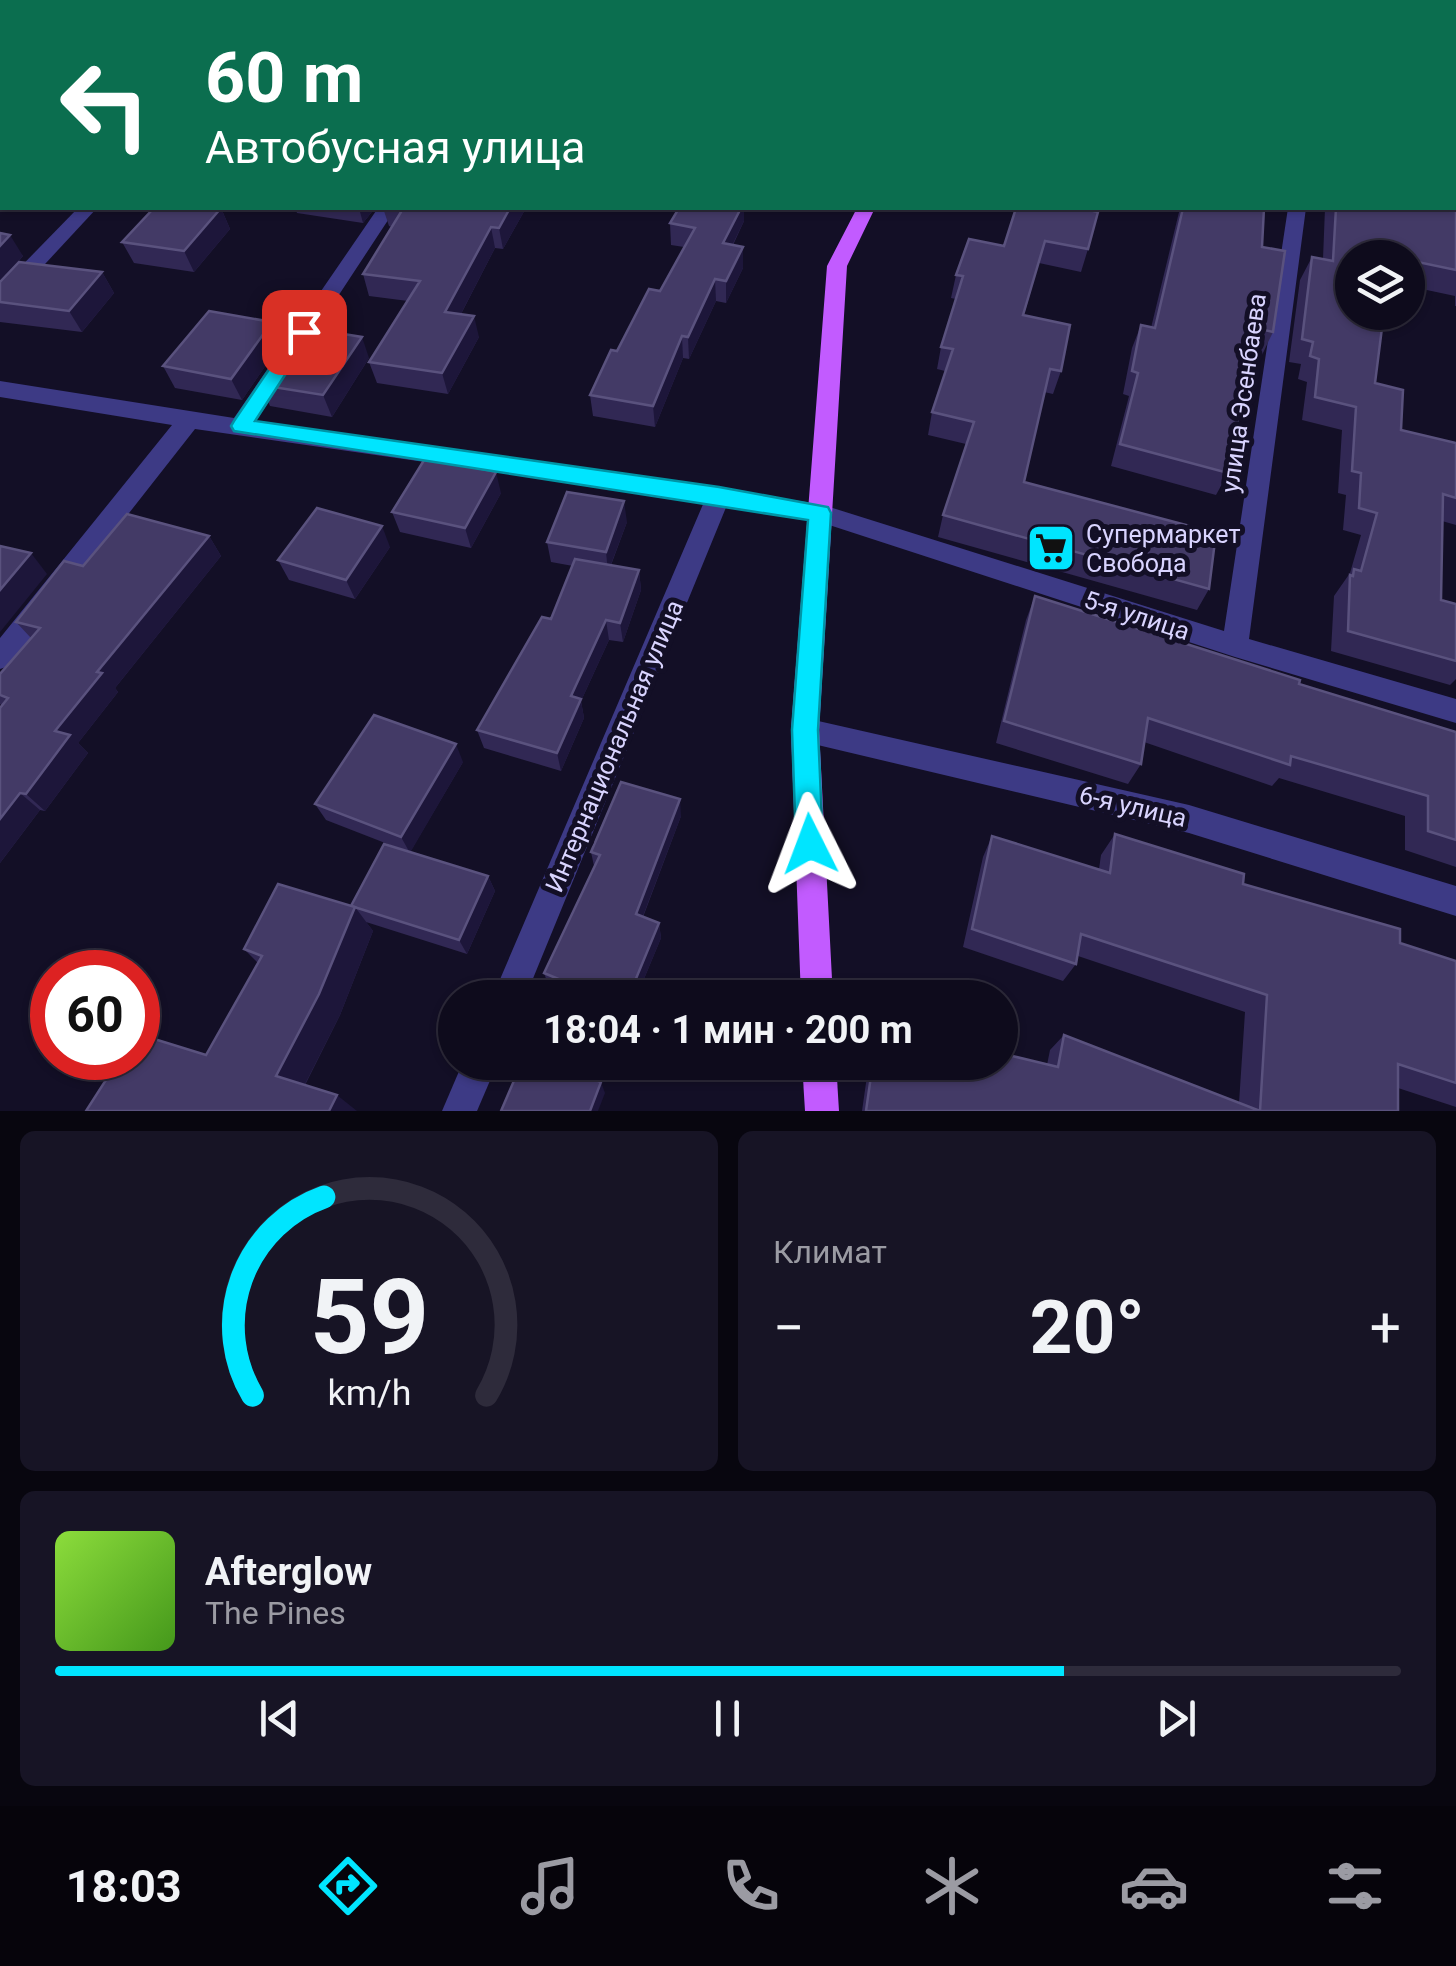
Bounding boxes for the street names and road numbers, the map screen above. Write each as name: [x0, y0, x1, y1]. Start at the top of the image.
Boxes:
street label: улица Эсенбаева: [1215, 292, 1272, 495]
street label: 5-я улица: [1080, 585, 1193, 646]
street label: Интернациональная улица: [540, 596, 689, 897]
street label: 6-я улица: [1076, 780, 1190, 833]

